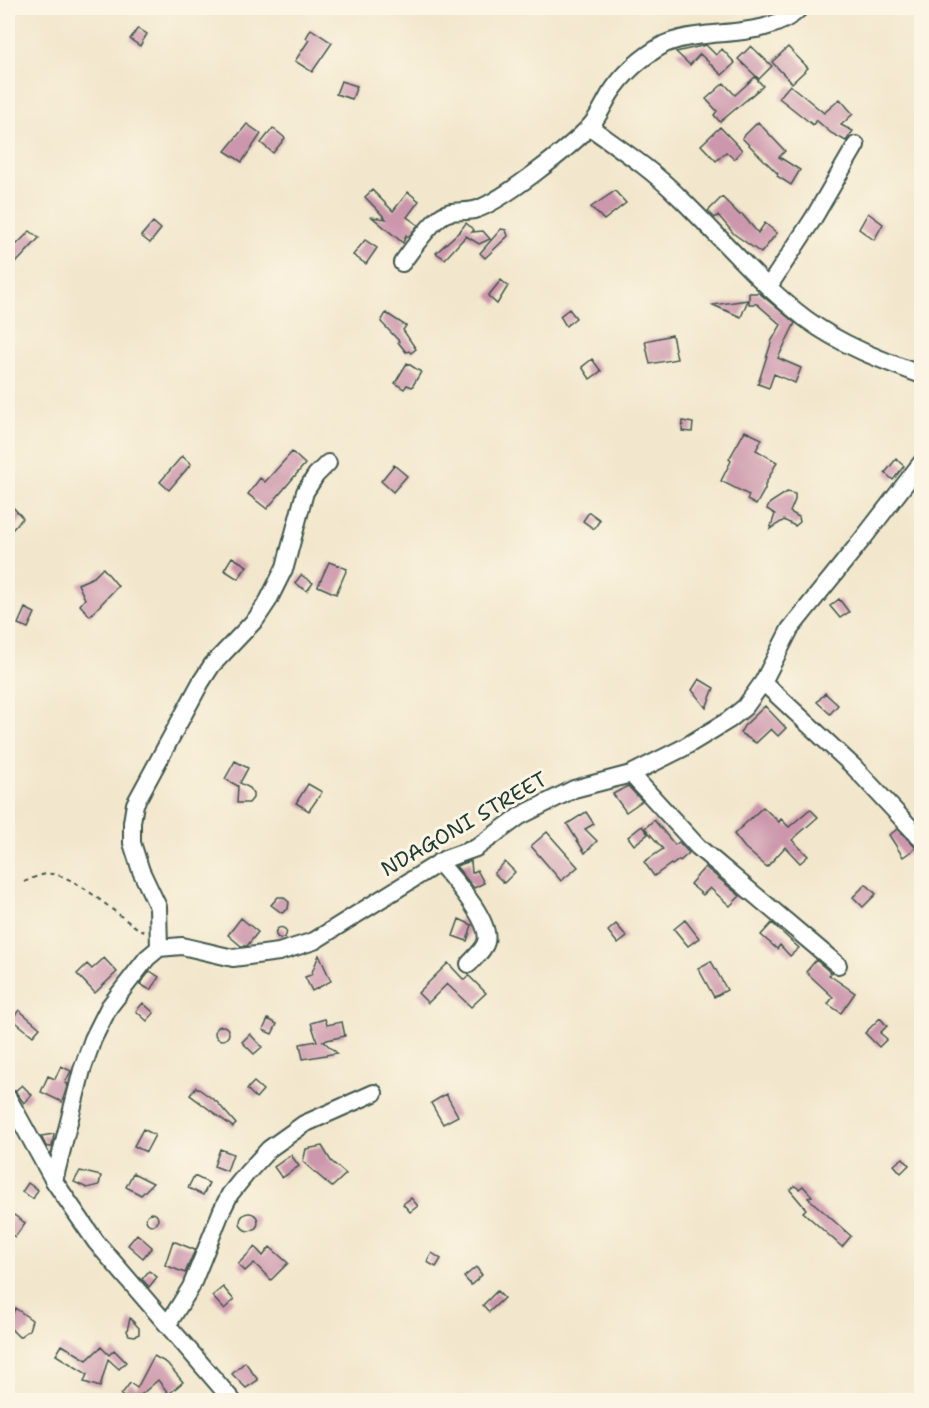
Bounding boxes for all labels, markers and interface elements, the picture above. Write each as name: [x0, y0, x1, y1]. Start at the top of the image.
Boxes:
street label: NDAGONI STREET: [376, 765, 552, 883]

